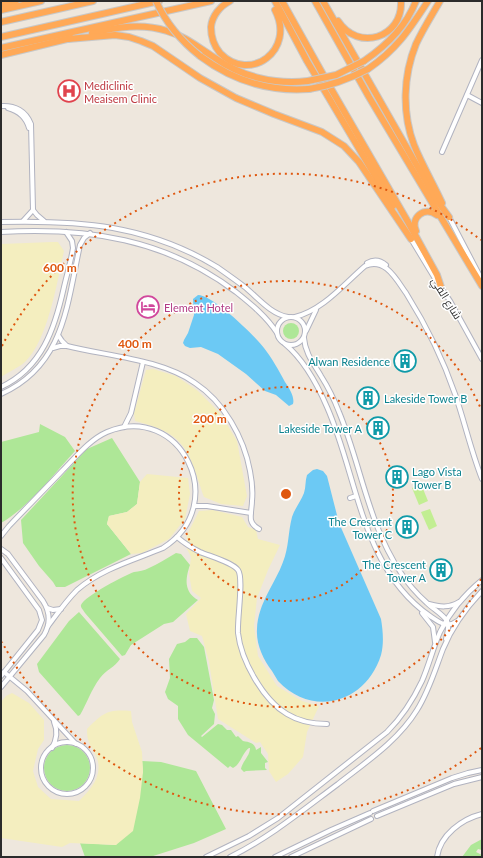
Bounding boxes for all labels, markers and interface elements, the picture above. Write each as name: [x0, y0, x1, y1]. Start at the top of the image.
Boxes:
hospital icon: Mediclinic Meaisem Clinic: [56, 78, 82, 104]
place label: Mediclinic Meaisem Clinic: [84, 79, 157, 105]
text: 600 m: [43, 260, 77, 275]
street label: شارع الفي: [427, 275, 465, 323]
hotel icon: Element Hotel: [135, 294, 161, 320]
place label: Element Hotel: [164, 301, 233, 314]
text: 400 m: [118, 336, 152, 351]
building icon: Alwan Residence: [392, 348, 418, 374]
place label: Alwan Residence: [308, 355, 390, 368]
building icon: Lakeside Tower B: [355, 385, 381, 411]
place label: Lakeside Tower B: [384, 392, 467, 405]
text: 200 m: [193, 411, 227, 426]
building icon: Lakeside Tower A: [365, 415, 391, 441]
place label: Lakeside Tower A: [279, 422, 363, 435]
building icon: Lago Vista Tower B: [384, 464, 410, 490]
place label: Lago Vista Tower B: [412, 465, 462, 491]
centre of rings: [279, 487, 293, 501]
building icon: The Crescent Tower C: [394, 514, 420, 540]
place label: The Crescent Tower C: [328, 515, 393, 541]
building icon: The Crescent Tower A: [428, 557, 454, 583]
place label: The Crescent Tower A: [362, 558, 427, 584]

